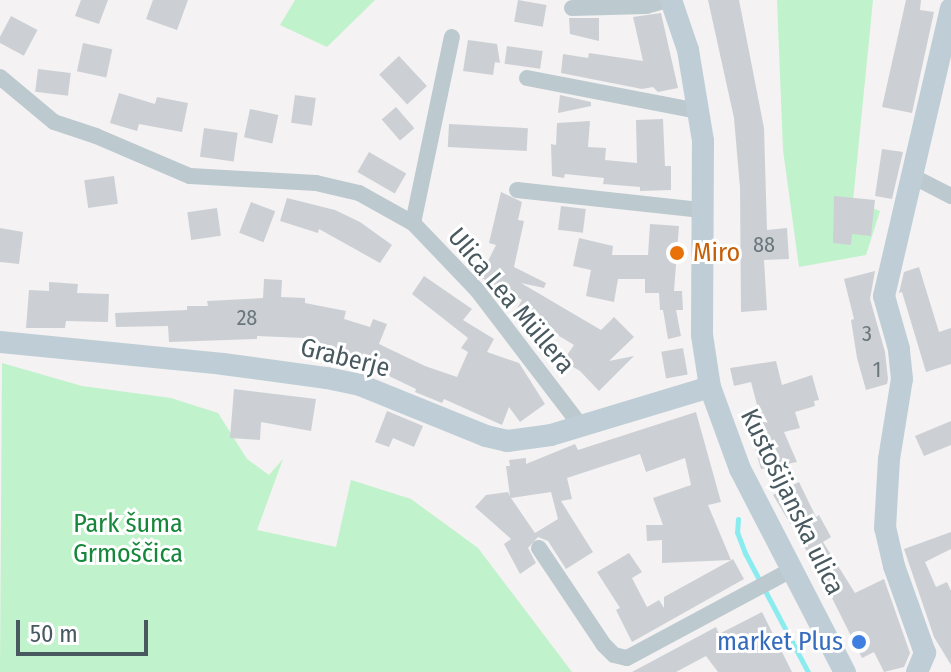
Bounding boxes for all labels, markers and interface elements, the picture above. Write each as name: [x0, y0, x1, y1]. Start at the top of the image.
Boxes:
street label: Ulica Lea Müllera: [441, 222, 581, 380]
house number: 88: [753, 232, 775, 258]
place label: Miro: [693, 237, 740, 269]
marker: Miro: [668, 244, 686, 262]
house number: 28: [237, 305, 257, 331]
house number: 3: [862, 321, 872, 347]
street label: Graberje: [297, 332, 393, 384]
house number: 1: [873, 357, 881, 383]
street label: Kustošijanska ulica: [733, 404, 851, 600]
park label: Park šuma Grmoščica: [73, 508, 183, 570]
scale bar: [20, 604, 152, 654]
text: 50 m: [30, 620, 78, 648]
place label: market Plus: [717, 626, 843, 658]
marker: market Plus: [850, 633, 868, 651]

